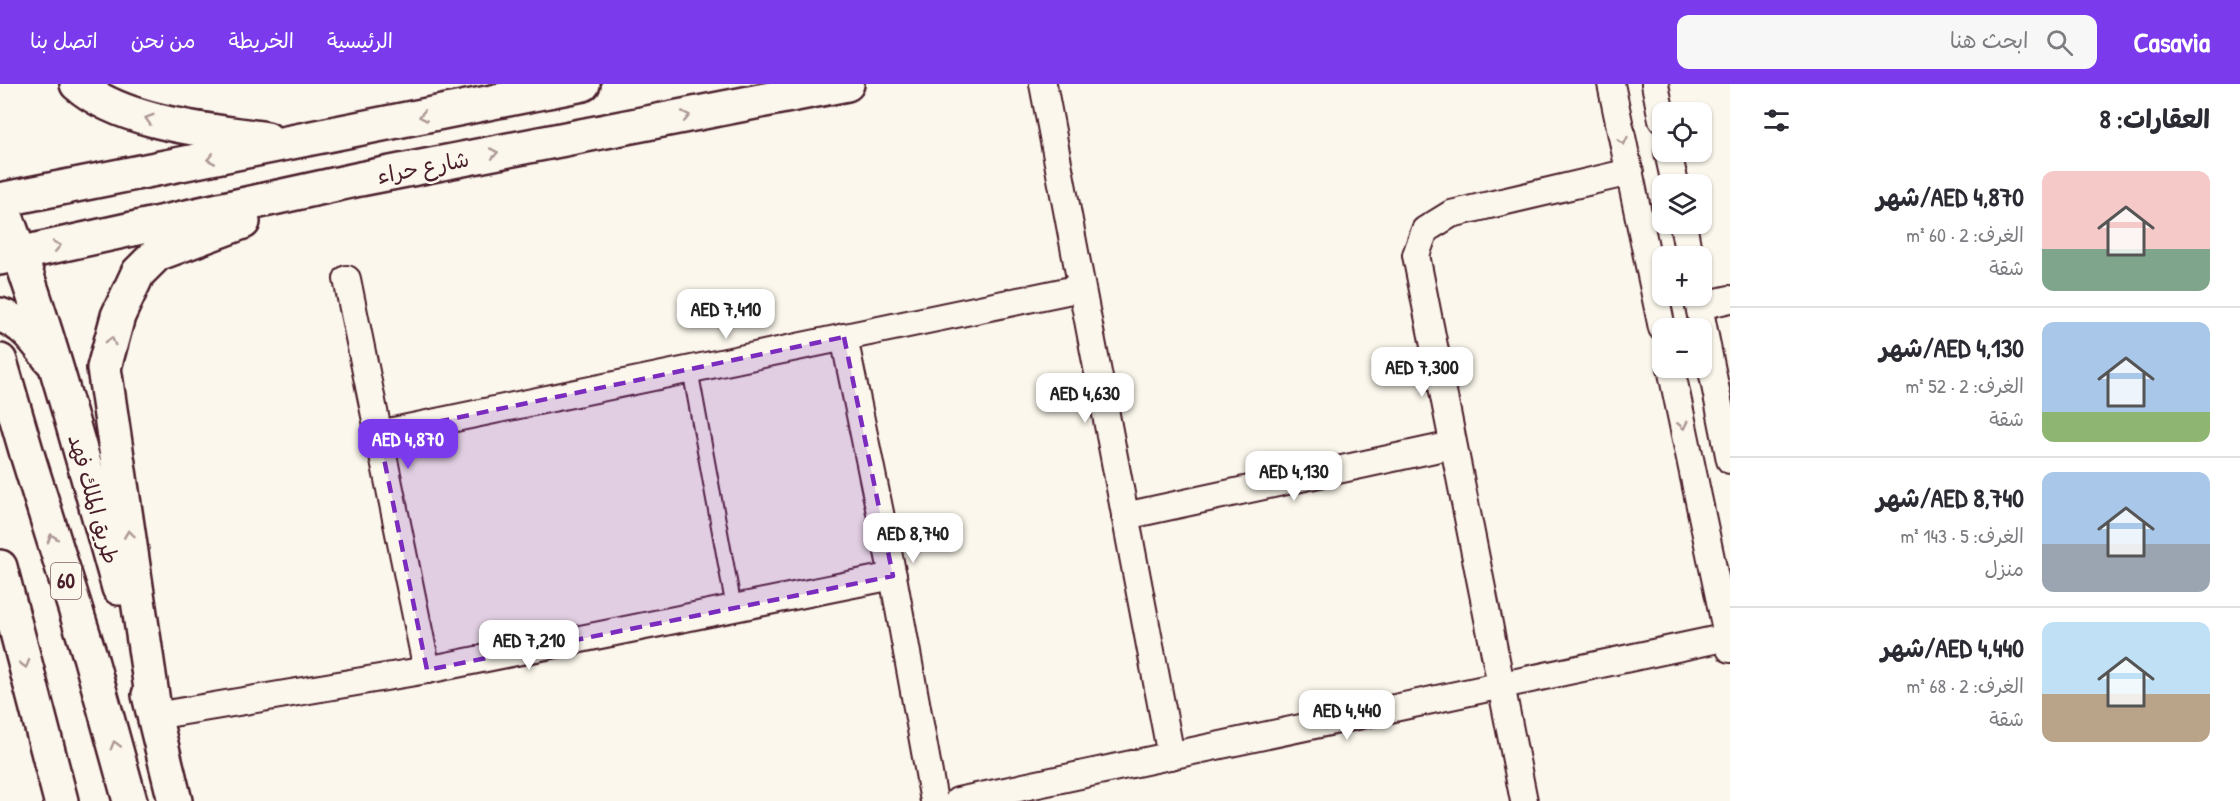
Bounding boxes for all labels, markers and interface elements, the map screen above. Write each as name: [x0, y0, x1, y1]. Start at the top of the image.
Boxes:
search box: [1677, 15, 2097, 69]
text: Casavia: [2133, 23, 2210, 61]
text: ابحث هنا: [1950, 25, 2028, 55]
text: اتصل بنا: [30, 26, 98, 55]
text: من نحن: [131, 26, 195, 55]
text: الخريطة: [228, 26, 294, 55]
text: الرئيسية: [327, 26, 393, 55]
icon: search: [2043, 26, 2076, 59]
text: العقارات: 8: [2100, 101, 2210, 136]
map controls: [1652, 102, 1712, 378]
button: locate: [1652, 102, 1712, 162]
icon: filters: [1760, 104, 1793, 137]
one-way arrow: [418, 109, 428, 122]
one-way arrow: [680, 110, 690, 123]
one-way arrow: [144, 114, 155, 126]
one-way arrow: [1616, 136, 1629, 146]
street label: شارع حراء: [374, 143, 472, 192]
one-way arrow: [489, 147, 499, 160]
one-way arrow: [207, 152, 217, 165]
button: layers: [1652, 174, 1712, 234]
text: AED 4,870/شهر: [1876, 179, 2024, 214]
icon: home: [2090, 195, 2162, 267]
text: الغرف: 2 · 60 m²: [1906, 221, 2024, 248]
one-way arrow: [52, 240, 62, 253]
button: +: [1652, 246, 1712, 306]
text: شقة: [1989, 254, 2024, 281]
pin: AED 7,410: [657, 289, 795, 340]
text: AED 7,410: [691, 295, 761, 322]
button: −: [1652, 318, 1712, 378]
text: AED 4,130/شهر: [1880, 330, 2024, 365]
one-way arrow: [104, 336, 117, 346]
icon: home: [2090, 346, 2162, 418]
pin: AED 7,300: [1353, 347, 1491, 398]
text: AED 7,300: [1385, 353, 1459, 380]
text: الغرف: 2 · 52 m²: [1905, 372, 2024, 399]
pin: AED 4,630: [1016, 373, 1154, 424]
text: AED 4,630: [1050, 379, 1120, 406]
text: شقة: [1989, 405, 2024, 432]
pin: AED 4,870: [339, 419, 477, 470]
one-way arrow: [1676, 419, 1689, 429]
text: AED 4,870: [372, 425, 444, 452]
street label: طريق الملك فهد: [61, 431, 127, 567]
pin: AED 4,130: [1225, 451, 1363, 502]
text: AED 4,130: [1259, 457, 1329, 484]
text: AED 8,740/شهر: [1876, 480, 2024, 515]
icon: home: [2090, 496, 2162, 568]
pin: AED 8,740: [844, 513, 982, 564]
text: AED 8,740: [877, 519, 949, 546]
text: الغرف: 5 · 143 m²: [1900, 522, 2024, 549]
one-way arrow: [123, 529, 135, 538]
one-way arrow: [47, 533, 60, 544]
text: منزل: [1985, 555, 2024, 582]
road number: 60: [51, 563, 81, 599]
pin: AED 7,210: [460, 620, 598, 671]
text: AED 7,210: [493, 626, 565, 653]
text: AED 4,440/شهر: [1881, 630, 2024, 665]
icon: home: [2090, 646, 2162, 718]
one-way arrow: [18, 659, 31, 669]
text: الغرف: 2 · 68 m²: [1907, 672, 2024, 699]
pin: AED 4,440: [1278, 690, 1416, 741]
text: AED 4,440: [1313, 696, 1381, 723]
text: شقة: [1989, 705, 2024, 732]
one-way arrow: [110, 740, 122, 751]

